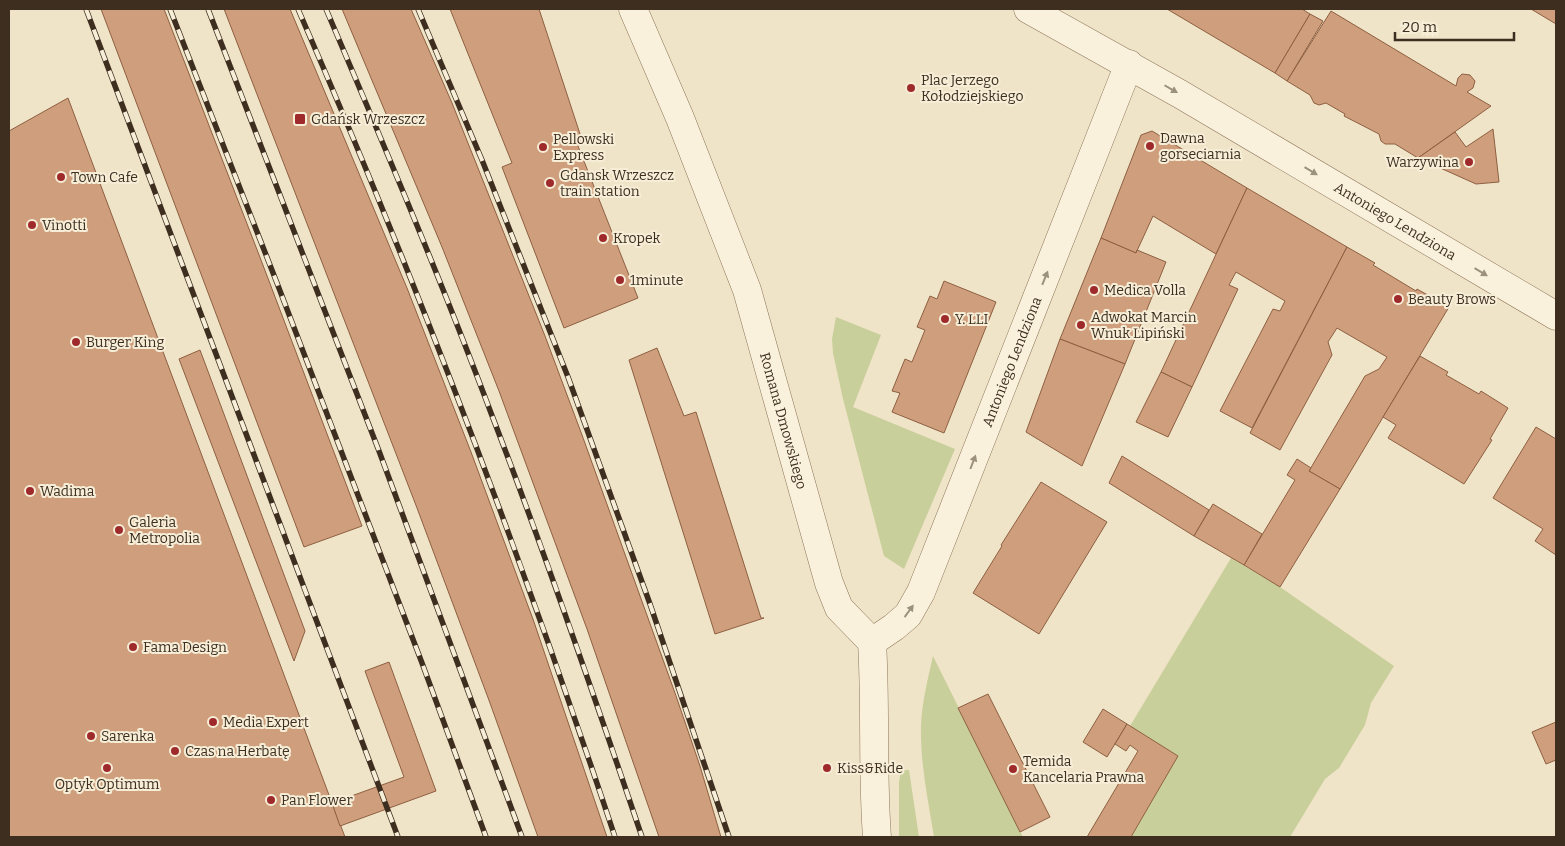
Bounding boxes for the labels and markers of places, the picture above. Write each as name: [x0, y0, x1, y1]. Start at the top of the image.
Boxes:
place label: Plac Jerzego Kołodziejskiego: [921, 72, 1023, 105]
marker: Plac Jerzego Kołodziejskiego: [905, 82, 917, 94]
place label: Gdańsk Wrzeszcz: [311, 111, 425, 128]
marker: Gdańsk Wrzeszcz: [293, 112, 307, 126]
place label: Dawna gorseciarnia: [1160, 130, 1242, 163]
place label: Pellowski Express: [553, 131, 614, 164]
marker: Dawna gorseciarnia: [1144, 140, 1156, 152]
marker: Pellowski Express: [537, 141, 549, 153]
place label: Warzywina: [1386, 154, 1459, 171]
marker: Warzywina: [1463, 156, 1475, 168]
place label: Gdansk Wrzeszcz train station: [560, 167, 674, 200]
place label: Town Cafe: [71, 169, 138, 186]
marker: Town Cafe: [55, 171, 67, 183]
marker: Gdansk Wrzeszcz train station: [544, 177, 556, 189]
place label: Vinotti: [42, 217, 86, 234]
marker: Vinotti: [26, 219, 38, 231]
place label: Kropek: [613, 230, 661, 247]
marker: Kropek: [597, 232, 609, 244]
place label: 1minute: [630, 272, 683, 289]
marker: 1minute: [614, 274, 626, 286]
place label: Medica Volla: [1104, 282, 1186, 299]
marker: Medica Volla: [1088, 284, 1100, 296]
place label: Beauty Brows: [1408, 291, 1496, 308]
marker: Beauty Brows: [1392, 293, 1404, 305]
place label: Adwokat Marcin Wnuk Lipiński: [1091, 309, 1197, 342]
place label: Y. LLI: [955, 311, 989, 328]
marker: Y. LLI: [939, 313, 951, 325]
marker: Adwokat Marcin Wnuk Lipiński: [1075, 319, 1087, 331]
place label: Burger King: [86, 334, 164, 351]
marker: Burger King: [70, 336, 82, 348]
place label: Wadima: [40, 483, 95, 500]
marker: Wadima: [24, 485, 36, 497]
place label: Galeria Metropolia: [129, 514, 200, 547]
marker: Galeria Metropolia: [113, 524, 125, 536]
place label: Fama Design: [143, 639, 227, 656]
marker: Fama Design: [127, 641, 139, 653]
place label: Media Expert: [223, 714, 309, 731]
marker: Media Expert: [207, 716, 219, 728]
place label: Sarenka: [101, 728, 155, 745]
marker: Sarenka: [85, 730, 97, 742]
place label: Czas na Herbatę: [185, 743, 290, 760]
marker: Czas na Herbatę: [169, 745, 181, 757]
place label: Temida Kancelaria Prawna: [1023, 753, 1145, 786]
place label: Kiss&Ride: [837, 760, 903, 777]
marker: Optyk Optimum: [101, 762, 113, 774]
marker: Kiss&Ride: [821, 762, 833, 774]
marker: Temida Kancelaria Prawna: [1007, 763, 1019, 775]
place label: Optyk Optimum: [55, 776, 160, 793]
place label: Pan Flower: [281, 792, 353, 809]
marker: Pan Flower: [265, 794, 277, 806]

